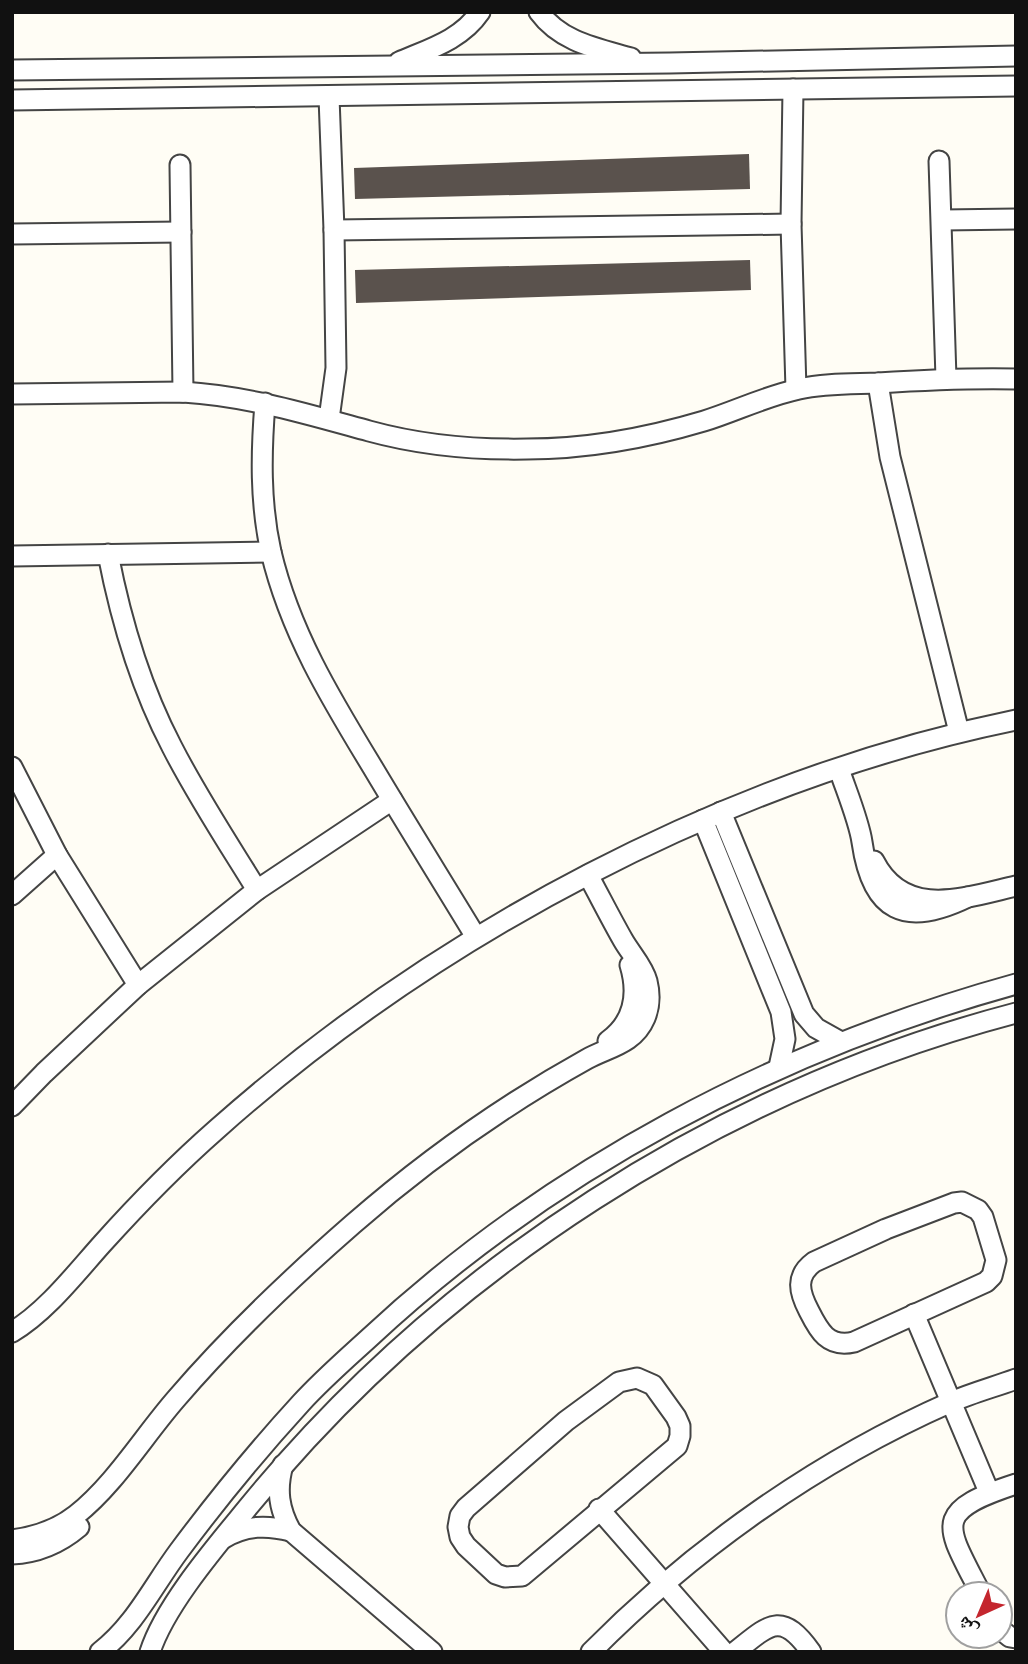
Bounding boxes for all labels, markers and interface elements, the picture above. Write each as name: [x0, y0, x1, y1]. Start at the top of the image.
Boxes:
north arrow: [944, 1580, 1014, 1650]
text: ش: [951, 1612, 983, 1644]

